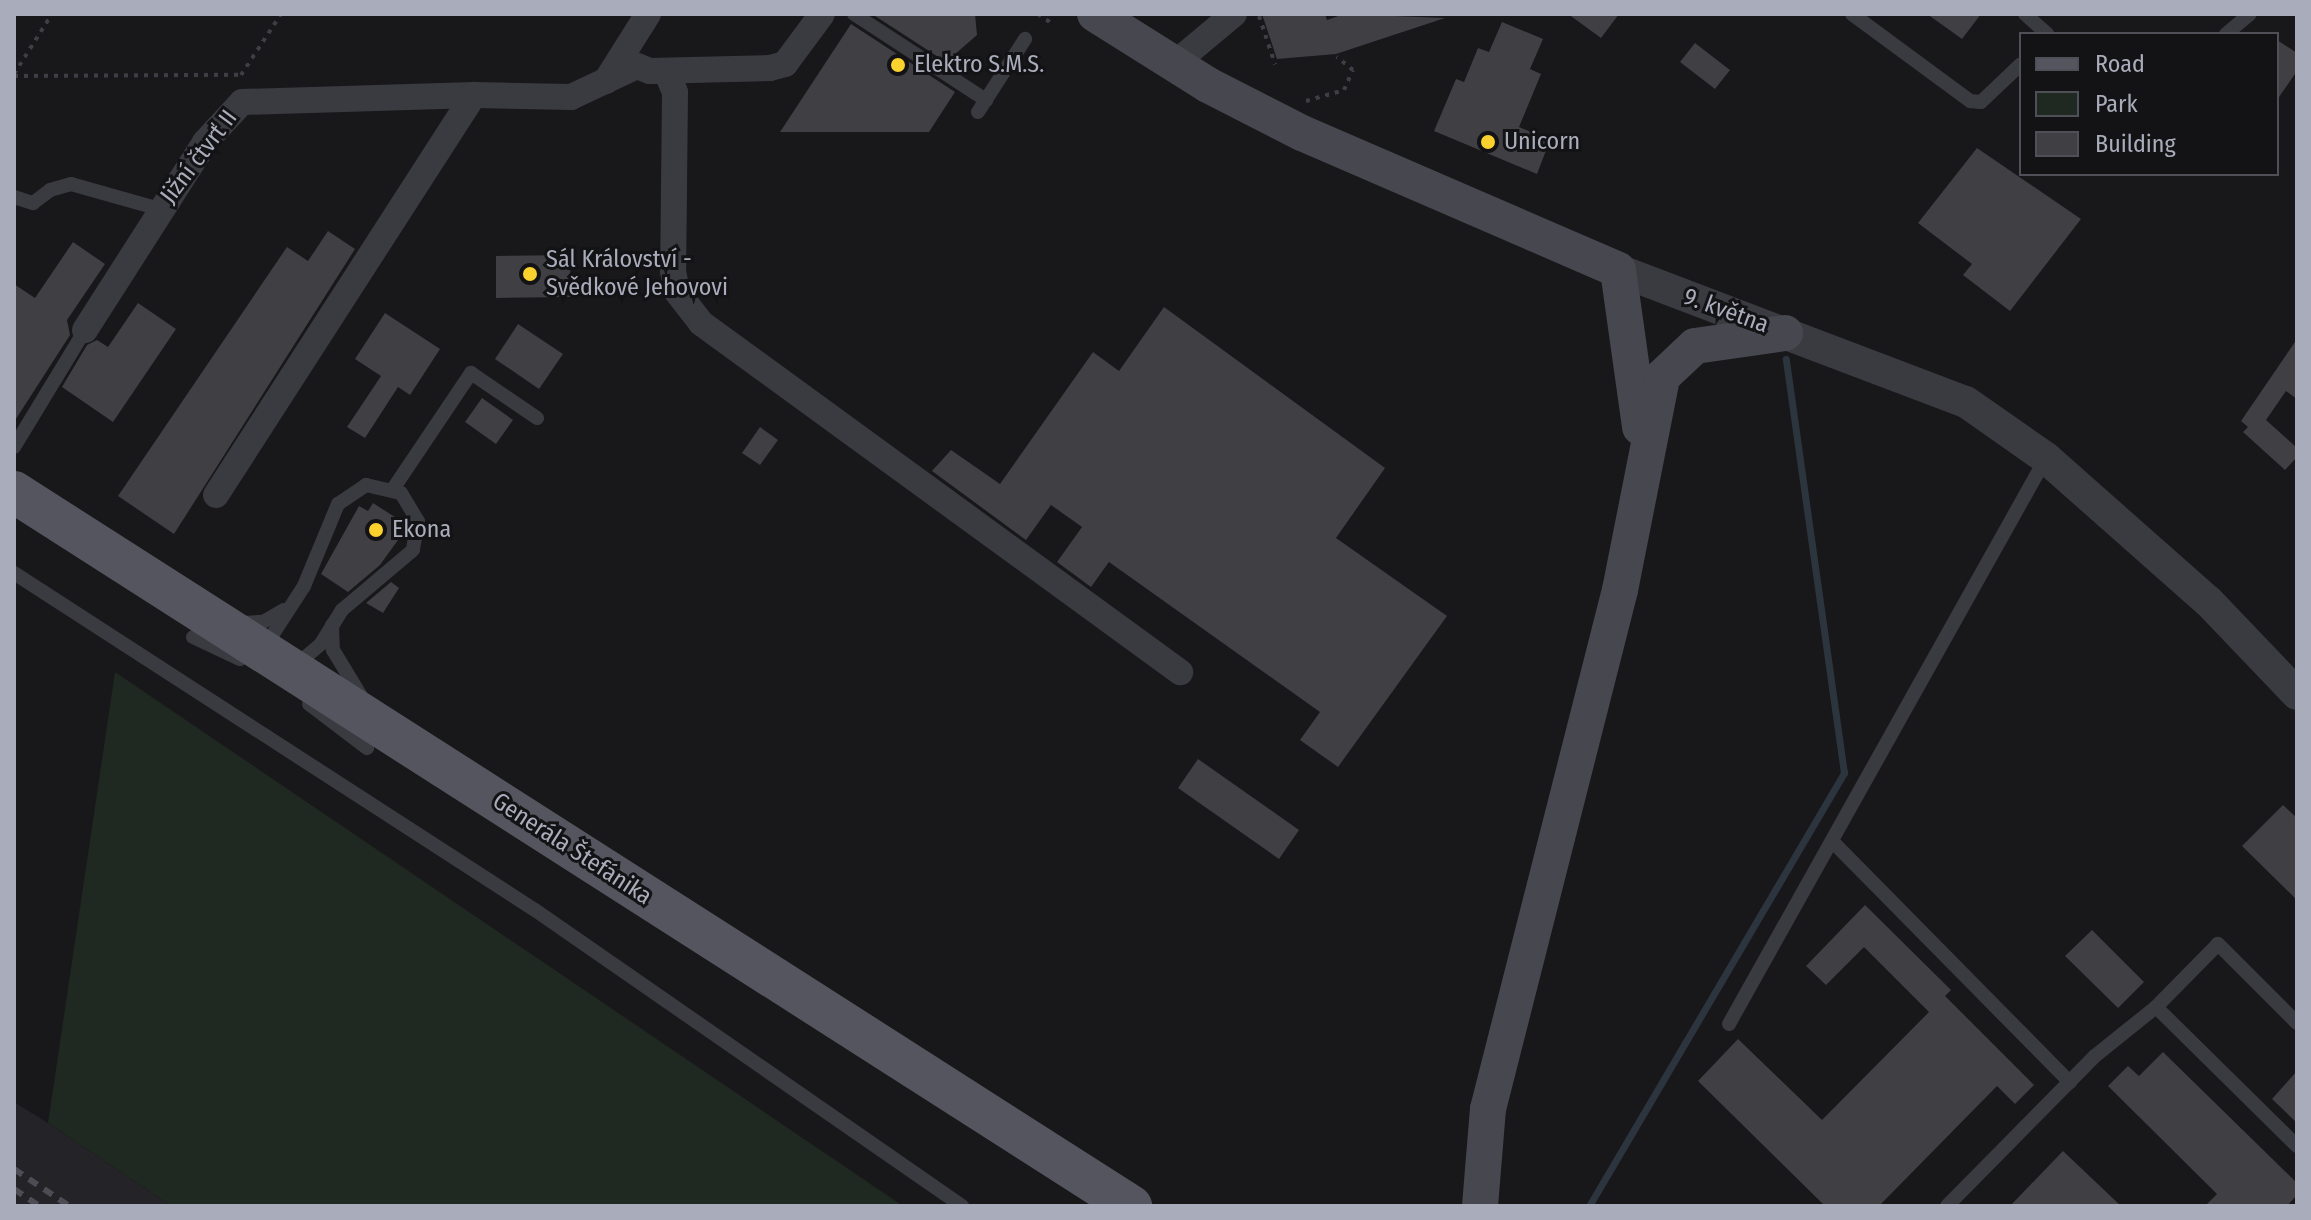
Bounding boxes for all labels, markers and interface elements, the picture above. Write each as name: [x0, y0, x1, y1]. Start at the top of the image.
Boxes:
legend: [2019, 32, 2279, 176]
text: Road: [2095, 50, 2145, 78]
place label: Elektro S.M.S.: [914, 51, 1044, 79]
marker: Elektro S.M.S.: [889, 56, 907, 74]
text: Park: [2095, 90, 2138, 118]
street label: Jižní čtvrť II: [155, 105, 243, 209]
place label: Unicorn: [1504, 128, 1580, 156]
text: Building: [2095, 130, 2176, 158]
marker: Unicorn: [1479, 133, 1497, 151]
place label: Sál Království - Svědkové Jehovovi: [546, 246, 728, 302]
marker: Sál Království - Svědkové Jehovovi: [521, 265, 539, 283]
street label: 9. května: [1680, 282, 1772, 340]
place label: Ekona: [392, 516, 451, 544]
marker: Ekona: [367, 521, 385, 539]
street label: Generála Štefánika: [487, 787, 657, 911]

